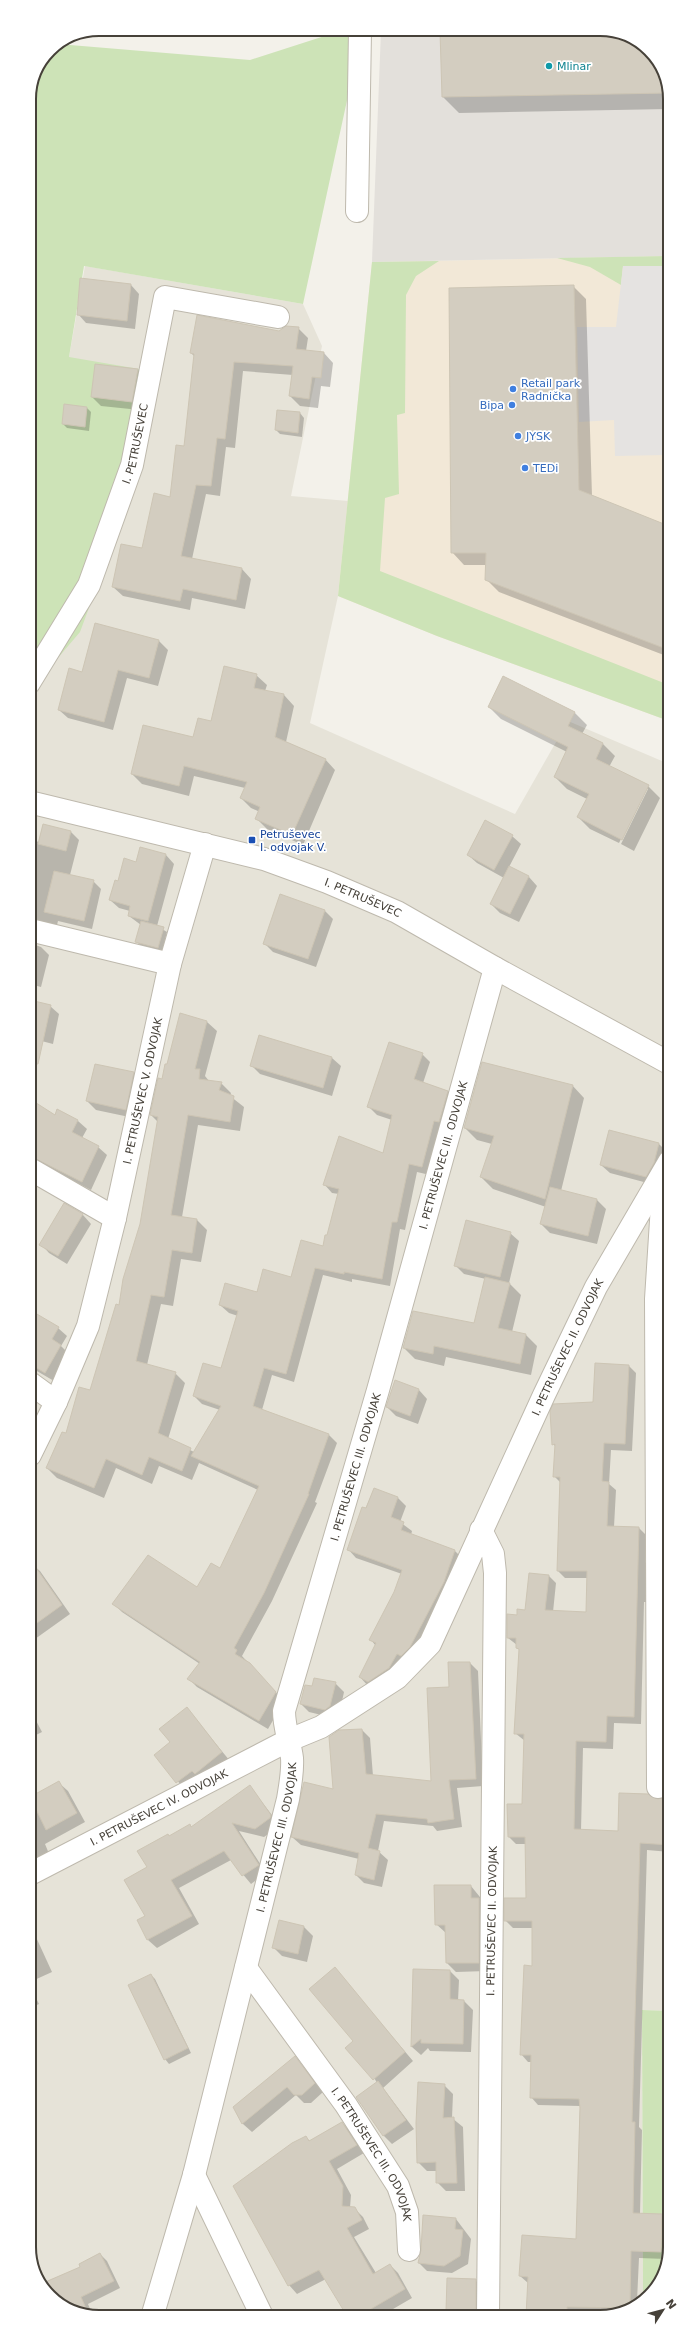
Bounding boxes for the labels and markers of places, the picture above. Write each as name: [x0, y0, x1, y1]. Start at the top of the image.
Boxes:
place label: Mlinar: [557, 60, 591, 73]
marker: Mlinar: [544, 61, 554, 71]
place label: Retail park Radnička: [521, 377, 581, 403]
marker: Retail park Radnička: [508, 384, 518, 394]
place label: Bipa: [480, 399, 504, 412]
marker: Bipa: [507, 400, 517, 410]
place label: JYSK: [525, 430, 551, 443]
marker: JYSK: [513, 431, 523, 441]
place label: TEDi: [532, 462, 558, 475]
marker: TEDi: [520, 463, 530, 473]
place label: Petruševec I. odvojak V.: [260, 828, 326, 854]
marker: Petruševec I. odvojak V.: [247, 835, 257, 845]

